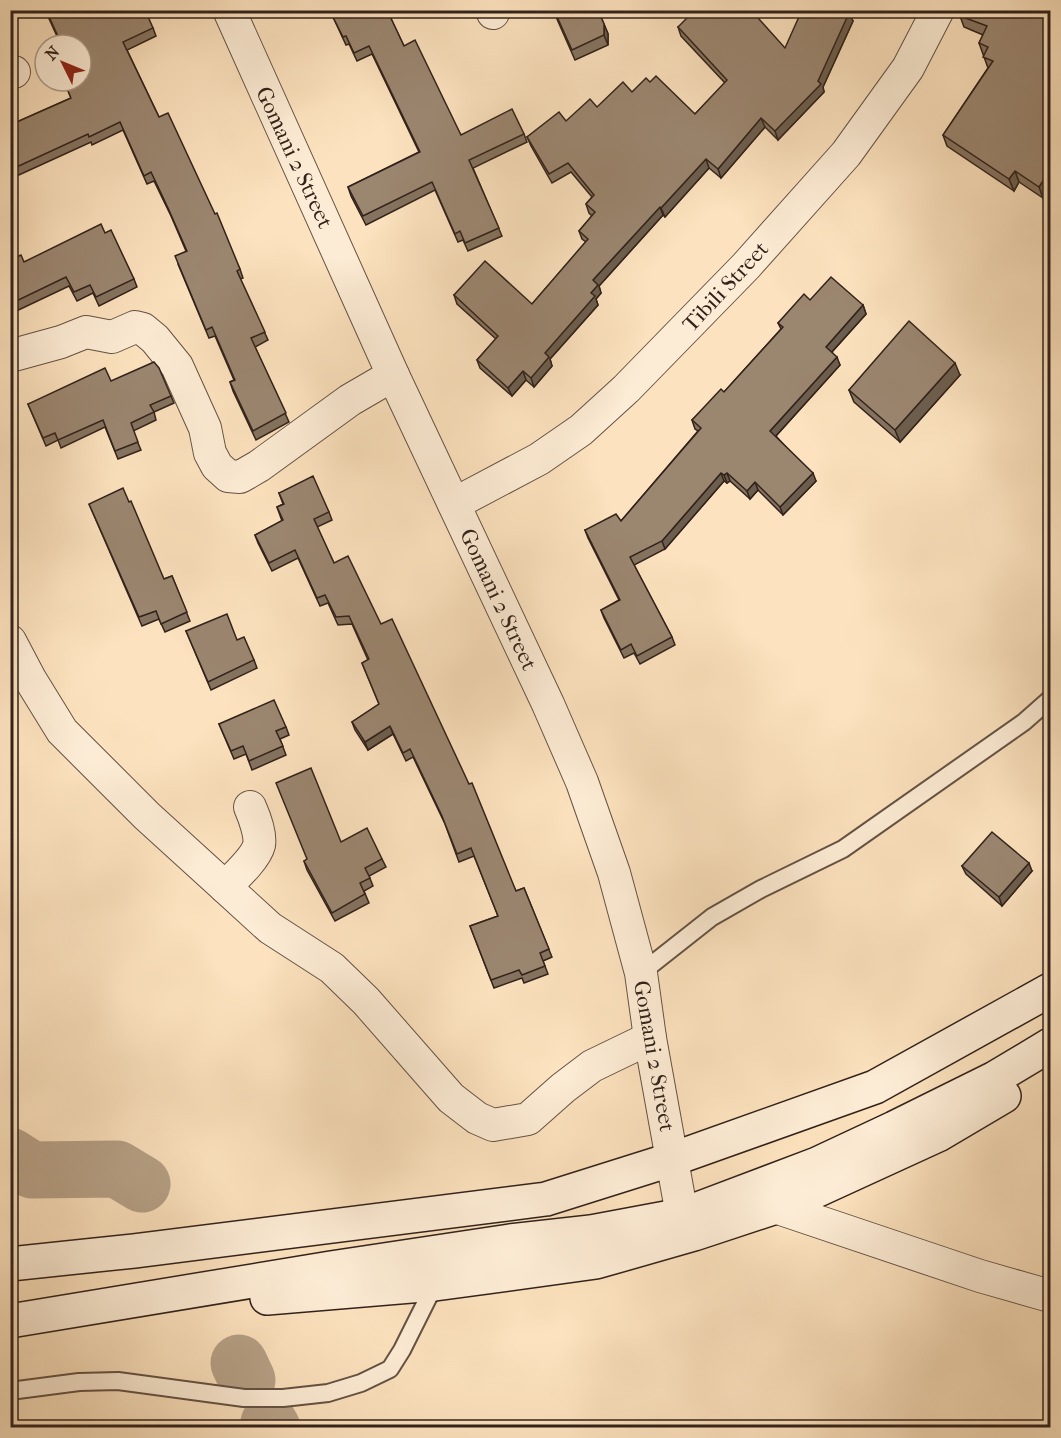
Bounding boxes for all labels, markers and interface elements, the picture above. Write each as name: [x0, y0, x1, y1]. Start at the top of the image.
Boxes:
north arrow: [33, 33, 93, 93]
text: N: [41, 42, 64, 64]
street label: Gomani 2 Street: [250, 83, 338, 232]
street label: Tibili Street: [677, 236, 774, 337]
street label: Gomani 2 Street: [454, 525, 542, 674]
street label: Gomani 2 Street: [628, 978, 680, 1134]

